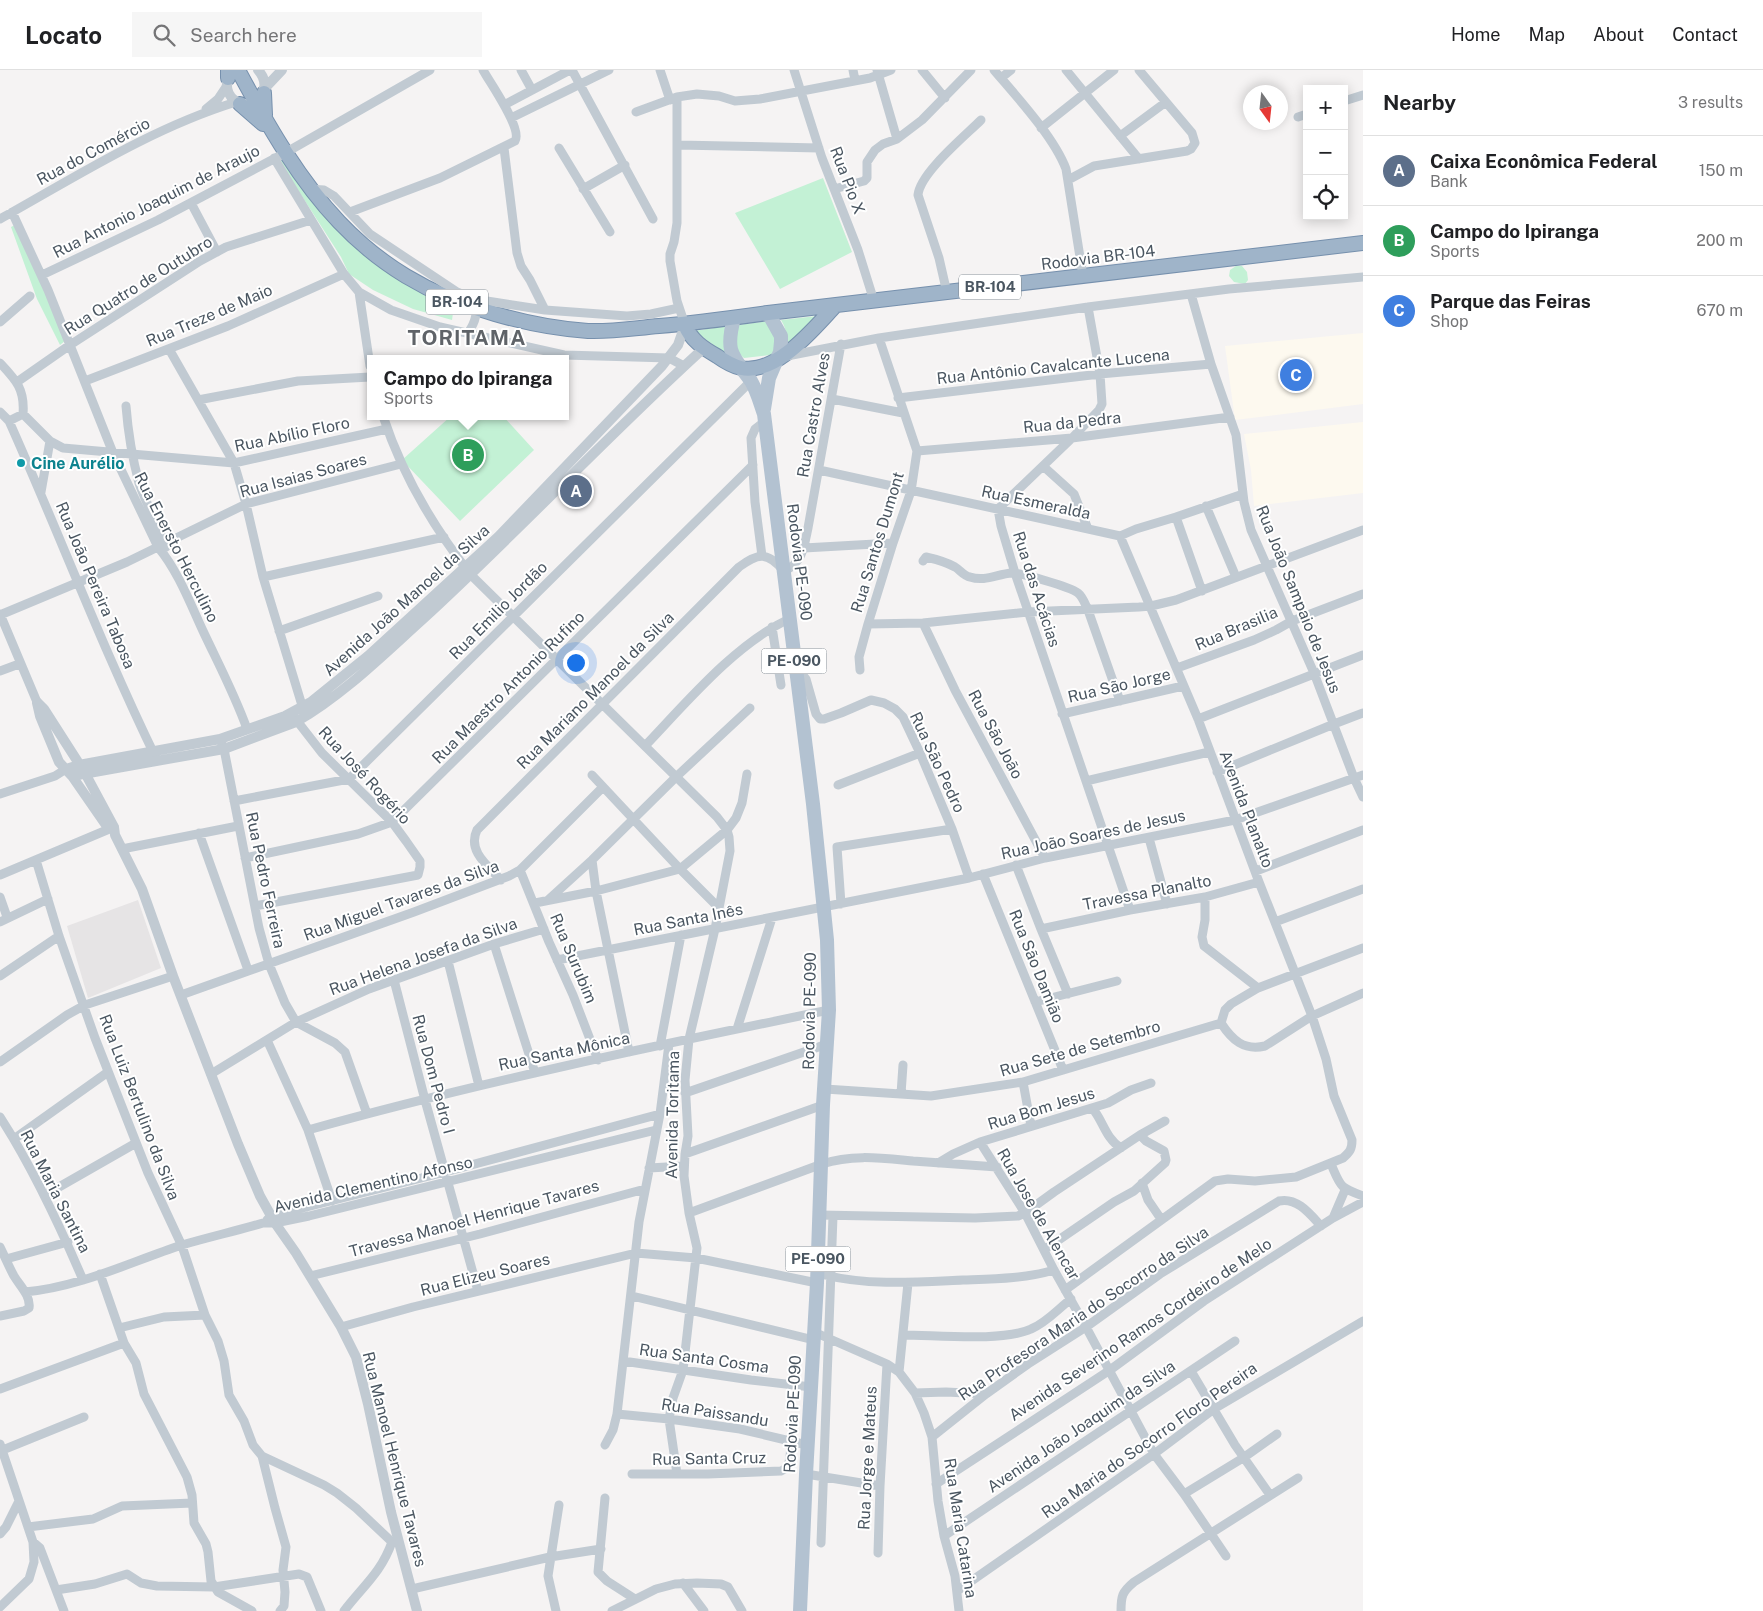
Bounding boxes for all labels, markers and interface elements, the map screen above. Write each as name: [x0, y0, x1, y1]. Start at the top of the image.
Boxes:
search box: [132, 12, 482, 57]
text: Locato: [25, 21, 102, 49]
icon: search: [150, 21, 178, 49]
text: Search here: [190, 24, 297, 46]
text: Home: [1451, 24, 1501, 45]
text: Map: [1529, 24, 1565, 45]
text: About: [1593, 24, 1644, 45]
text: Contact: [1672, 24, 1738, 45]
north arrow: [1243, 85, 1288, 130]
map controls: [1303, 85, 1348, 220]
button: +: [1303, 85, 1348, 130]
text: Nearby: [1383, 90, 1456, 115]
text: 3 results: [1678, 93, 1743, 112]
street label: Rua do Comércio: [33, 114, 153, 189]
button: −: [1303, 130, 1348, 175]
street label: Rua Antonio Joaquim de Araujo: [50, 141, 263, 262]
street label: Rua Pio X: [826, 144, 869, 217]
text: Caixa Econômica Federal: [1430, 150, 1657, 172]
text: A: [1393, 161, 1405, 180]
text: 150 m: [1699, 161, 1743, 180]
text: Bank: [1430, 172, 1468, 191]
button: locate: [1303, 175, 1348, 220]
text: Campo do Ipiranga: [1430, 220, 1599, 242]
text: B: [1394, 231, 1404, 250]
text: 200 m: [1696, 231, 1743, 250]
street label: Rua Quatro de Outubro: [61, 232, 216, 339]
street label: Rodovia BR-104: [1040, 241, 1156, 274]
text: Sports: [1430, 242, 1480, 261]
road number: BR-104: [959, 274, 1021, 300]
street label: Rua Treze de Maio: [143, 280, 275, 351]
road number: BR-104: [426, 290, 488, 314]
text: Parque das Feiras: [1430, 290, 1591, 312]
text: C: [1393, 301, 1405, 320]
text: 670 m: [1697, 301, 1743, 320]
text: Shop: [1430, 312, 1469, 331]
district label: TORITAMA: [408, 325, 526, 350]
street label: Rua Antônio Cavalcante Lucena: [936, 345, 1171, 388]
street label: Rua Castro Alves: [793, 351, 834, 479]
popup: [367, 355, 569, 420]
pin: C: [1280, 356, 1312, 394]
text: Campo do Ipiranga: [383, 367, 553, 389]
text: Sports: [383, 389, 433, 408]
street label: Rua da Pedra: [1022, 408, 1122, 437]
street label: Rua Abílio Floro: [233, 413, 351, 456]
pin: B: [452, 436, 484, 474]
street label: Rua Isaias Soares: [238, 449, 369, 502]
place label: Cine Aurélio: [31, 454, 125, 473]
marker: Cine Aurélio: [15, 457, 27, 469]
street label: Rua Enersto Herculino: [130, 469, 223, 626]
street label: Rua Santos Dumont: [847, 469, 908, 615]
pin: A: [560, 472, 592, 510]
street label: Rua Esmeralda: [980, 482, 1092, 523]
street label: Rua João Pereira Tabosa: [52, 499, 139, 672]
street label: Rodovia PE-090: [783, 502, 816, 622]
street label: Rua João Sampaio de Jesus: [1252, 503, 1345, 696]
street label: Avenida João Manoel da Silva: [319, 521, 493, 680]
street label: Rua das Acácias: [1009, 529, 1064, 650]
street label: Rua Emilio Jordão: [445, 557, 551, 663]
street label: Rua Brasilia: [1192, 603, 1280, 654]
street label: Rua Maestro Antonio Rufino: [428, 607, 589, 768]
street label: Rua Mariano Manoel da Silva: [513, 608, 678, 773]
road number: PE-090: [762, 648, 826, 674]
your location: [563, 650, 589, 676]
street label: Rua São Jorge: [1066, 664, 1172, 707]
street label: Rua São João: [964, 686, 1027, 782]
street label: Rua São Pedro: [906, 709, 969, 816]
street label: Rua José Rogério: [315, 723, 415, 828]
street label: Avenida Planalto: [1215, 748, 1278, 870]
street label: Rua João Soares de Jesus: [999, 806, 1187, 863]
street label: Rua Pedro Ferreira: [242, 810, 289, 950]
street label: Rua Miguel Tavares da Silva: [301, 856, 502, 945]
street label: Travessa Planalto: [1081, 871, 1213, 914]
street label: Rua Santa Inês: [632, 900, 744, 939]
street label: Rua São Damião: [1005, 907, 1068, 1026]
street label: Rua Surubim: [546, 910, 601, 1006]
street label: Rua Helena Josefa da Silva: [327, 914, 520, 999]
street label: Rodovia PE-090: [799, 952, 820, 1070]
street label: Rua Luiz Bertulino da Silva: [95, 1012, 184, 1203]
street label: Rua Dom Pedro I: [408, 1012, 459, 1136]
street label: Rua Sete de Setembro: [998, 1016, 1163, 1081]
street label: Rua Santa Mônica: [497, 1028, 632, 1075]
street label: Avenida Toritama: [662, 1051, 683, 1179]
street label: Rua Bom Jesus: [985, 1083, 1097, 1134]
street label: Rua Maria Santina: [16, 1127, 95, 1256]
street label: Rua Jose de Alencar: [993, 1145, 1084, 1283]
street label: Avenida Clementino Afonso: [272, 1152, 474, 1217]
street label: Travessa Manoel Henrique Tavares: [347, 1176, 601, 1261]
street label: Rua Profesora Maria do Socorro da Silva: [955, 1222, 1212, 1405]
street label: Avenida Severino Ramos Cordeiro de Melo: [1005, 1234, 1275, 1425]
road number: PE-090: [786, 1246, 850, 1272]
street label: Rua Elizeu Soares: [418, 1249, 552, 1300]
street label: Rua Santa Cosma: [638, 1340, 770, 1377]
street label: Rua Manoel Henrique Tavares: [359, 1350, 430, 1569]
street label: Rodovia PE-090: [780, 1354, 805, 1473]
street label: Avenida João Joaquim da Silva: [984, 1356, 1179, 1497]
street label: Rua Maria do Socorro Floro Pereira: [1038, 1358, 1261, 1522]
street label: Rua Jorge e Mateus: [854, 1386, 881, 1531]
street label: Rua Paissandu: [660, 1395, 770, 1430]
street label: Rua Santa Cruz: [652, 1448, 767, 1469]
street label: Rua Maria Catarina: [940, 1457, 981, 1599]

